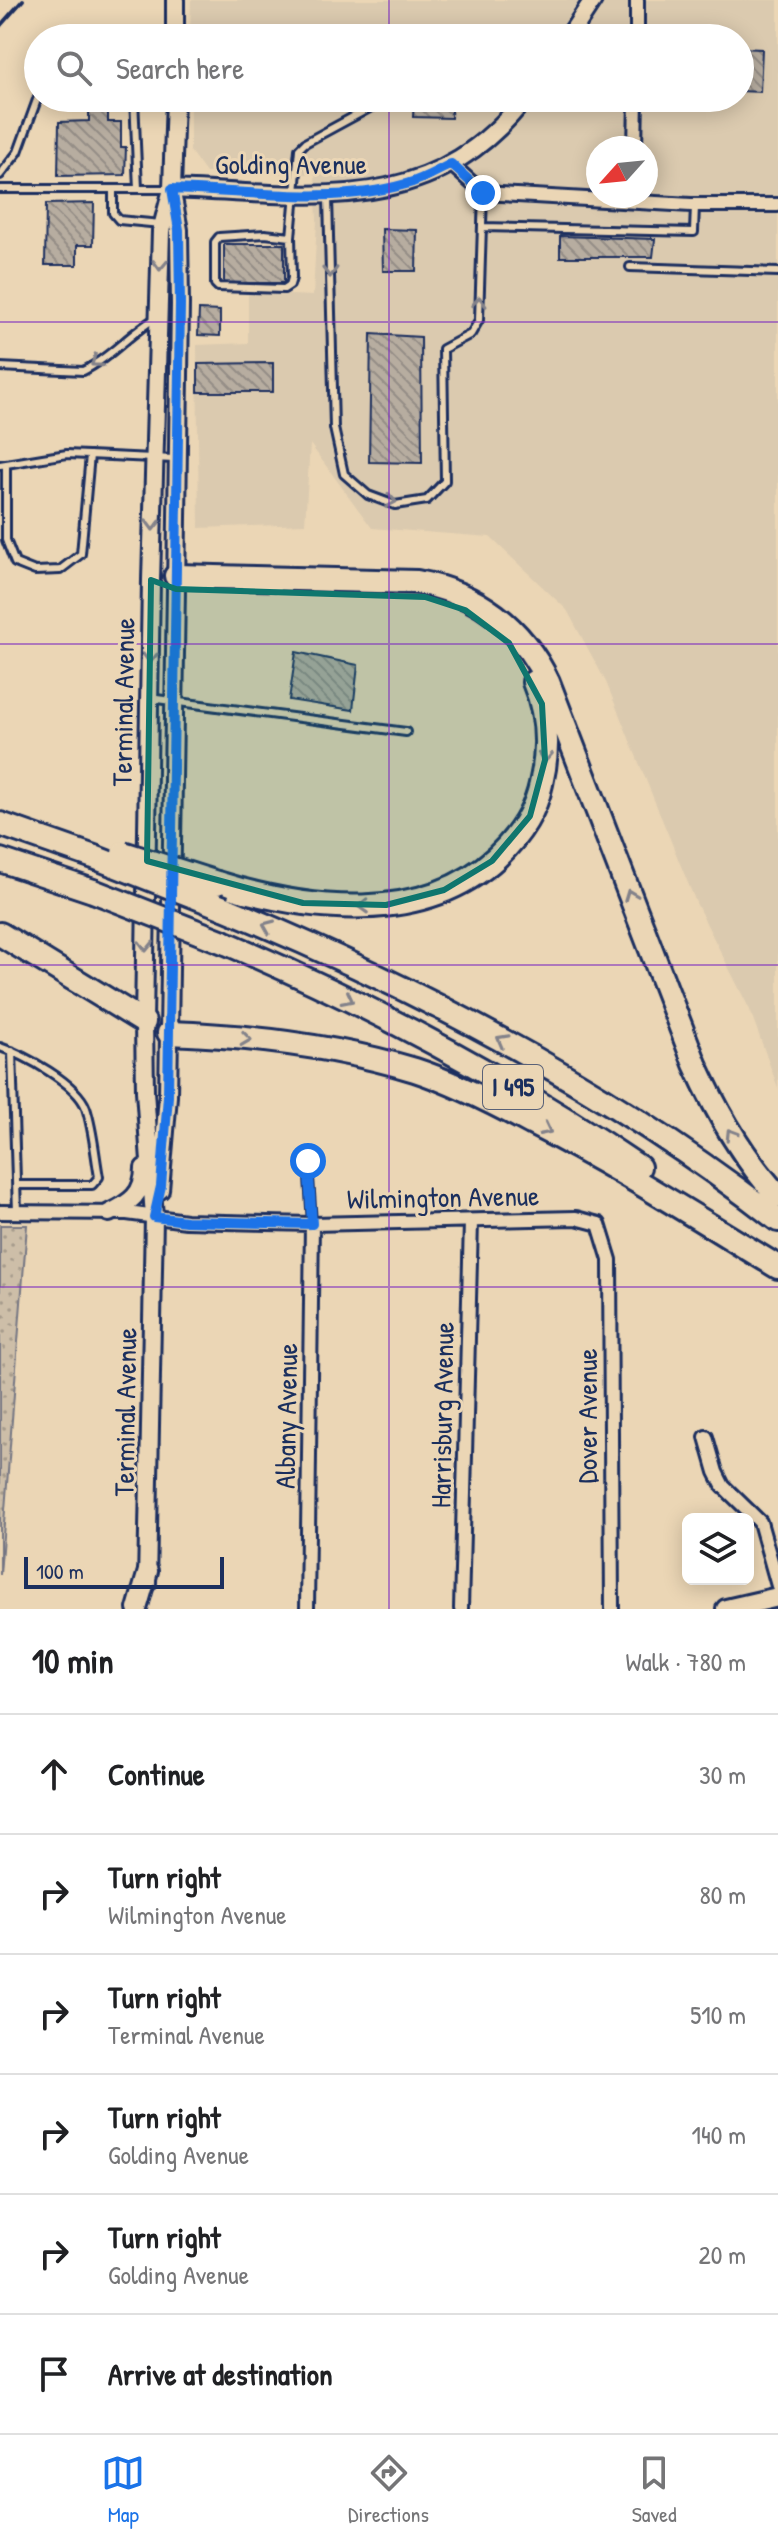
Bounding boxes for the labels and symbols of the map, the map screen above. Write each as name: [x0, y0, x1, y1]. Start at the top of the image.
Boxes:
north arrow: [586, 136, 658, 208]
street label: Golding Avenue: [215, 145, 367, 183]
route end: [465, 175, 501, 211]
one-way arrow: [152, 259, 169, 272]
one-way arrow: [321, 266, 338, 279]
one-way arrow: [471, 295, 488, 308]
one-way arrow: [91, 352, 105, 367]
one-way arrow: [385, 492, 398, 509]
one-way arrow: [144, 519, 161, 532]
street label: Terminal Avenue: [103, 617, 143, 787]
one-way arrow: [141, 652, 159, 665]
one-way arrow: [537, 751, 554, 764]
one-way arrow: [623, 888, 640, 902]
one-way arrow: [356, 897, 369, 914]
one-way arrow: [262, 919, 276, 936]
one-way arrow: [137, 940, 154, 953]
one-way arrow: [339, 989, 354, 1004]
one-way arrow: [240, 1031, 253, 1048]
one-way arrow: [496, 1034, 511, 1050]
road number: I 495: [483, 1065, 543, 1109]
one-way arrow: [538, 1121, 552, 1136]
one-way arrow: [725, 1128, 740, 1143]
route start: [290, 1143, 326, 1179]
street label: Wilmington Avenue: [346, 1176, 540, 1218]
street label: Harrisburg Avenue: [421, 1322, 463, 1508]
street label: Terminal Avenue: [105, 1327, 145, 1497]
street label: Albany Avenue: [266, 1343, 306, 1489]
street label: Dover Avenue: [568, 1348, 606, 1484]
scale bar: [24, 1553, 224, 1589]

